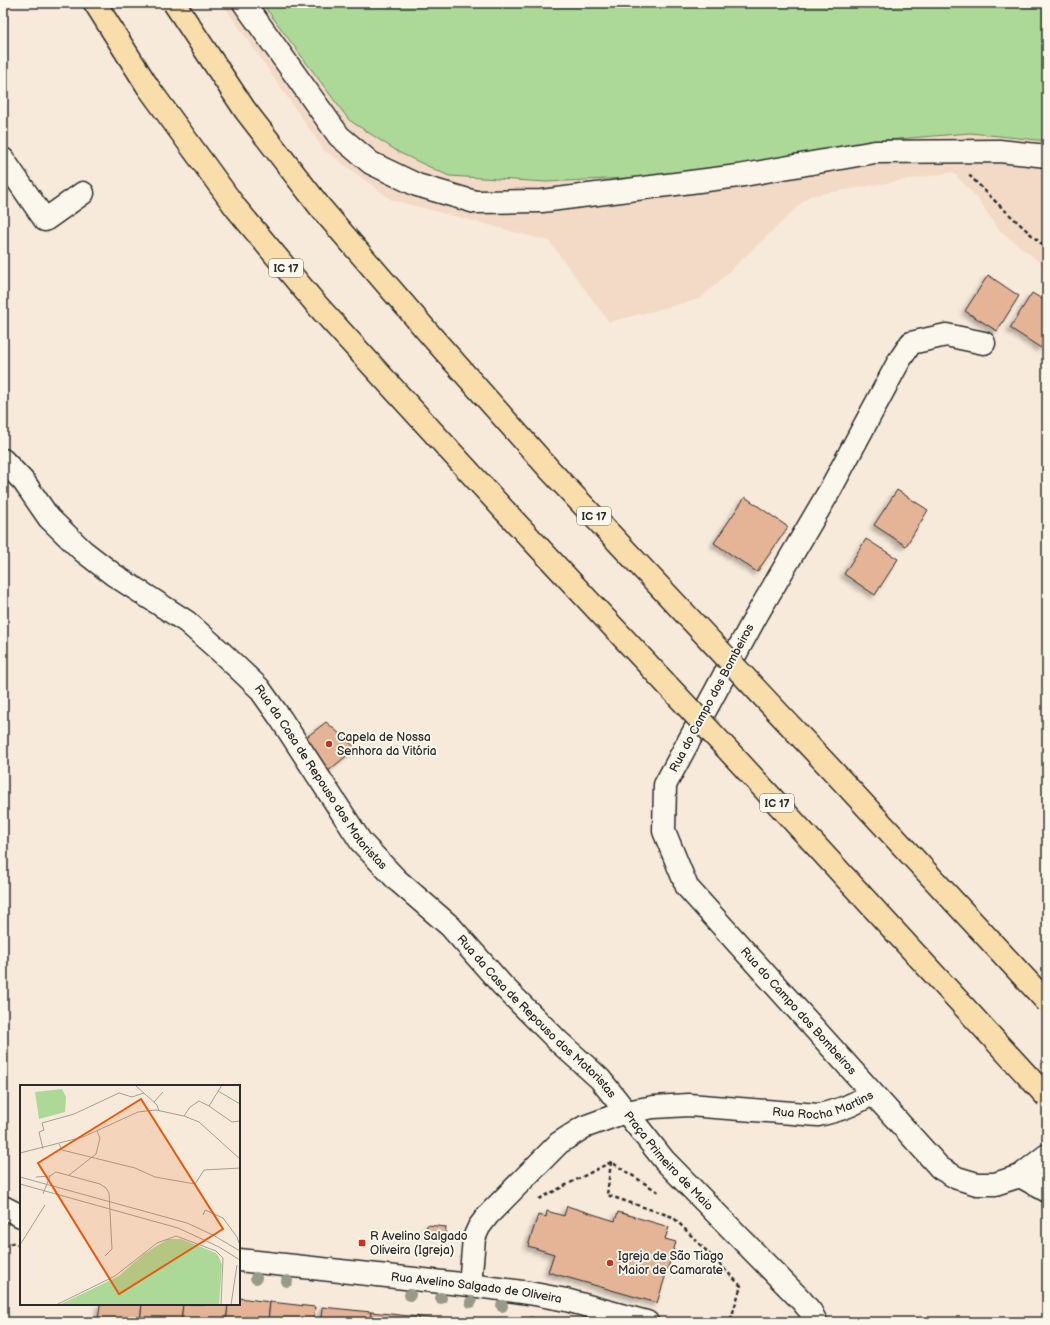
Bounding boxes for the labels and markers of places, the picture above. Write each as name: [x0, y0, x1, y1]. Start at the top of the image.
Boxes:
place label: Capela de Nossa Senhora da Vitória: [337, 730, 437, 759]
marker: Capela de Nossa Senhora da Vitória: [324, 739, 334, 749]
place label: R Avelino Salgado Oliveira (Igreja): [370, 1229, 468, 1258]
marker: R Avelino Salgado Oliveira (Igreja): [357, 1238, 367, 1248]
place label: Igreja de São Tiago Maior de Camarate: [618, 1249, 724, 1278]
marker: Igreja de São Tiago Maior de Camarate: [605, 1258, 615, 1268]

